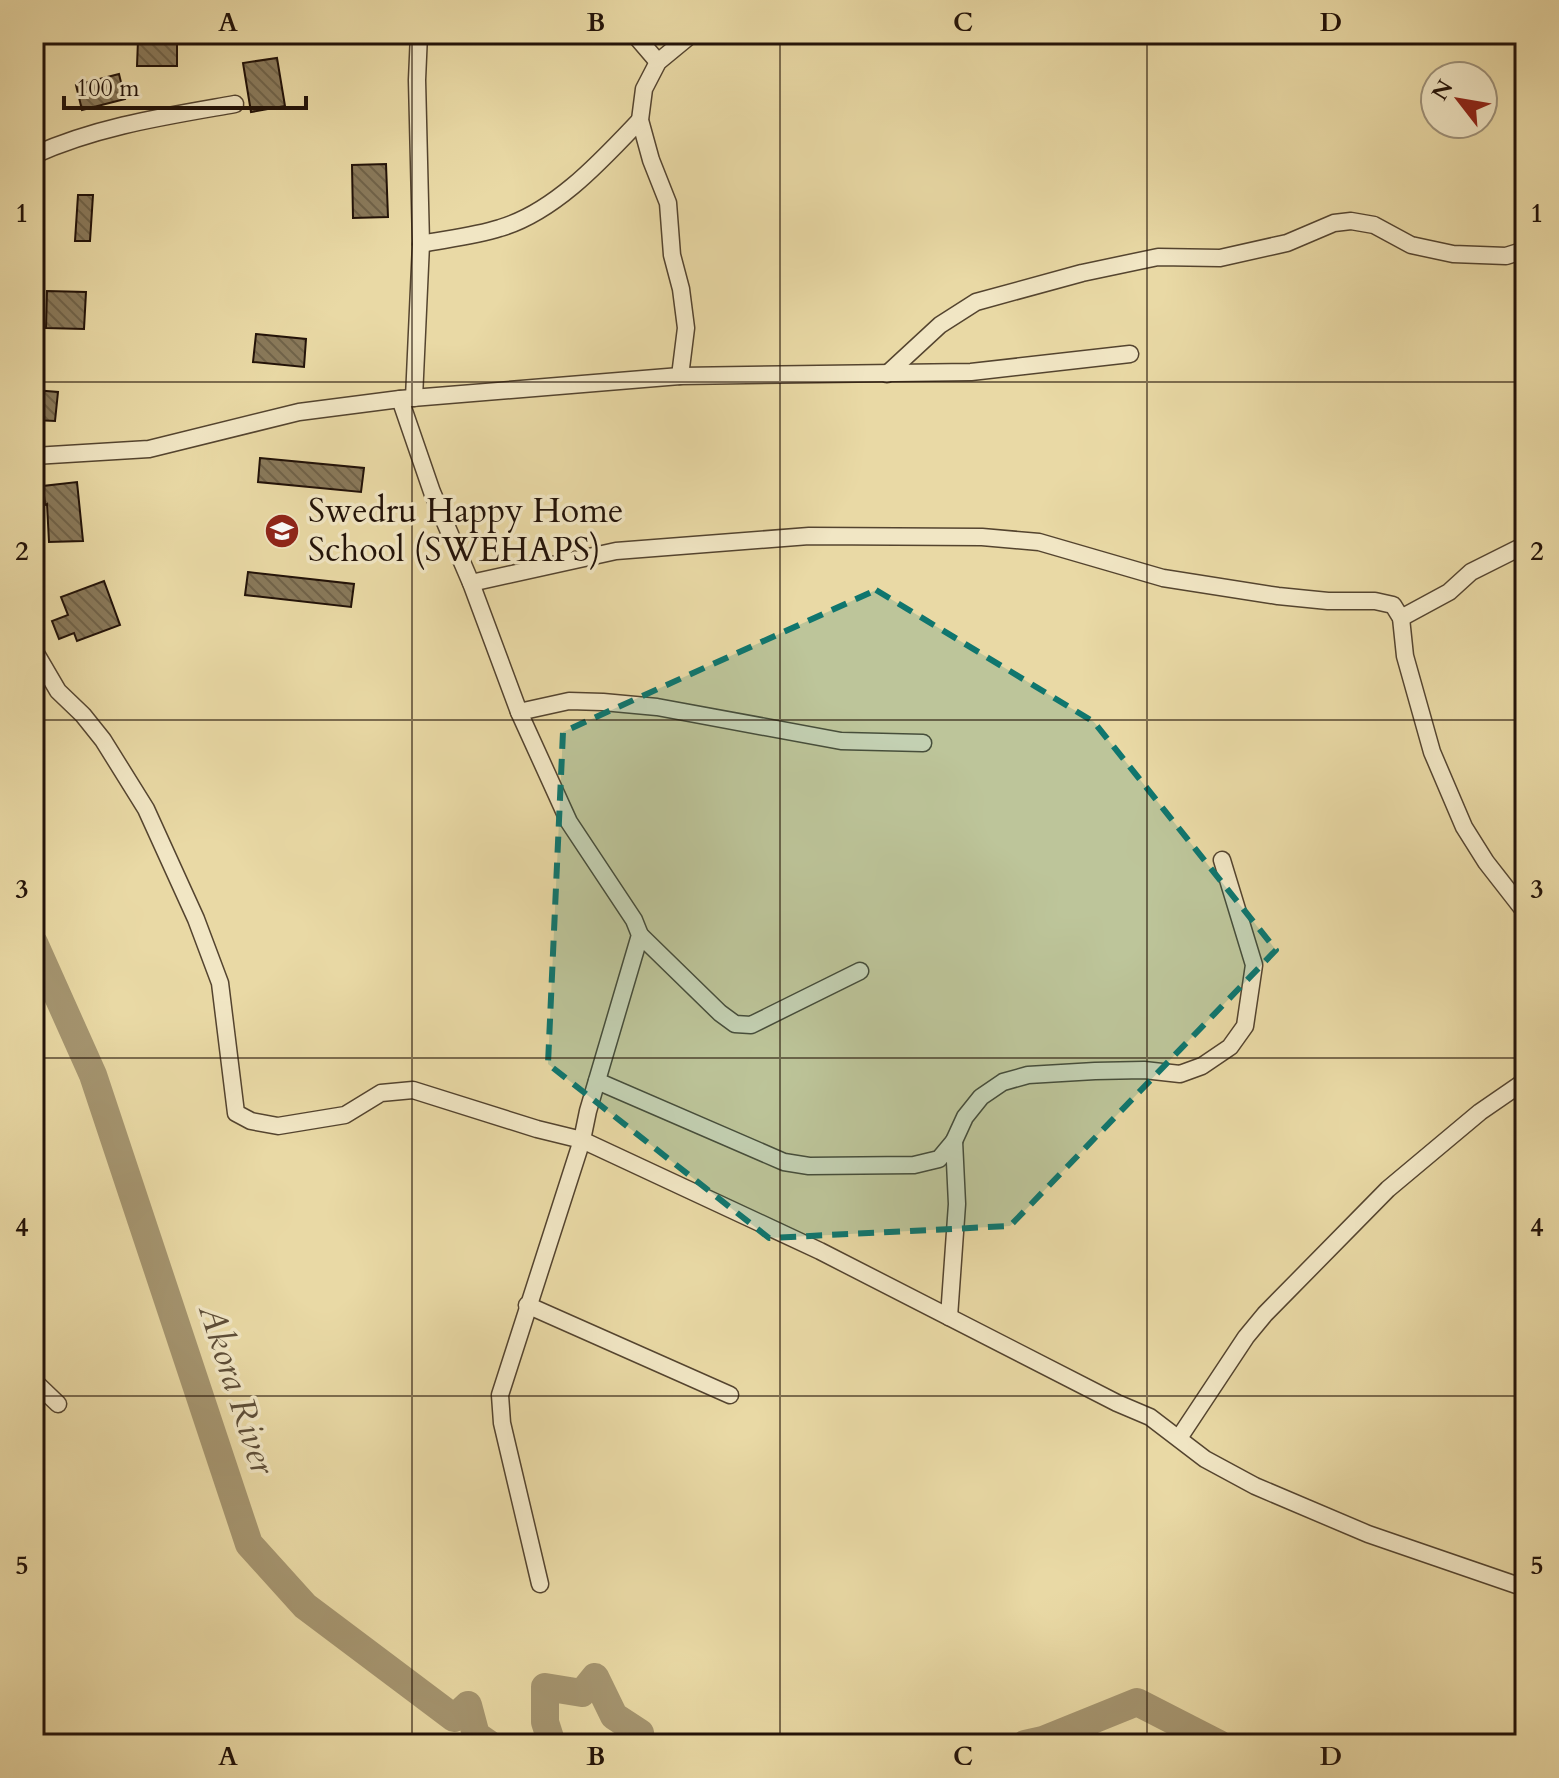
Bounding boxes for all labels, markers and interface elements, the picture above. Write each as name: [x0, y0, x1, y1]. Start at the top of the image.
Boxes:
text: A: [218, 5, 238, 40]
text: B: [587, 5, 605, 40]
text: C: [953, 5, 973, 40]
text: D: [1320, 5, 1342, 40]
scale bar: [64, 60, 306, 110]
north arrow: [1419, 60, 1499, 140]
text: 100 m: [76, 72, 140, 105]
text: N: [1425, 74, 1460, 106]
text: 1: [15, 196, 29, 231]
text: 1: [1530, 196, 1544, 231]
place label: Swedru Happy Home School (SWEHAPS): [308, 488, 623, 573]
school or university icon: Swedru Happy Home School (SWEHAPS): [263, 512, 301, 550]
text: 2: [15, 534, 29, 569]
text: 2: [1530, 534, 1544, 569]
text: 3: [15, 872, 29, 907]
text: 3: [1530, 872, 1544, 907]
text: 4: [15, 1210, 29, 1245]
text: 4: [1530, 1210, 1544, 1245]
water label: Akora River: [186, 1297, 288, 1482]
text: 5: [15, 1548, 29, 1583]
text: 5: [1530, 1548, 1544, 1583]
text: A: [218, 1739, 238, 1774]
text: B: [587, 1739, 605, 1774]
text: C: [953, 1739, 973, 1774]
text: D: [1320, 1739, 1342, 1774]

